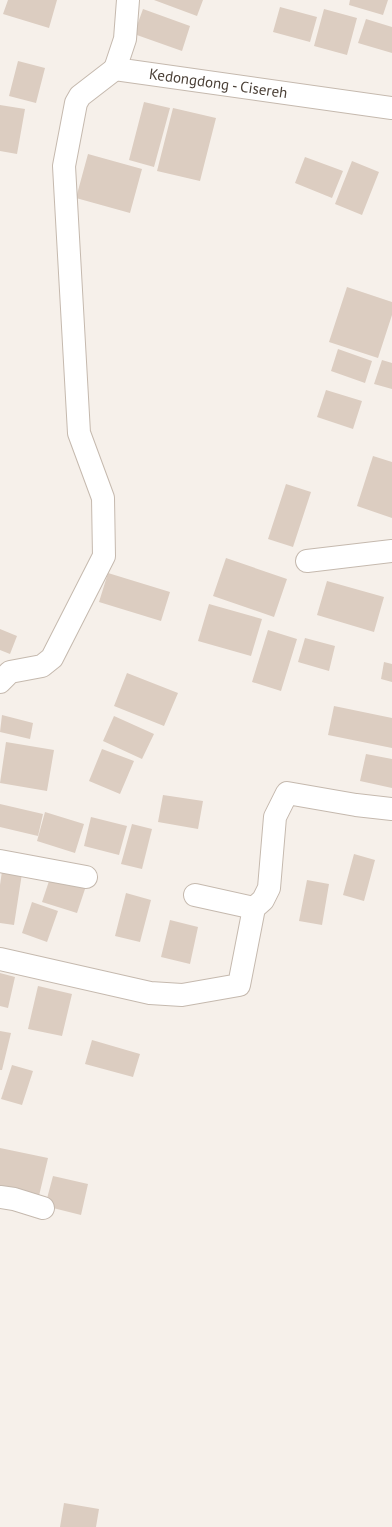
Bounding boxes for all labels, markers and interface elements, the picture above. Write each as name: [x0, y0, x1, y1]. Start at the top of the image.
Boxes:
street label: Kedongdong - Cisereh: [148, 64, 289, 102]

